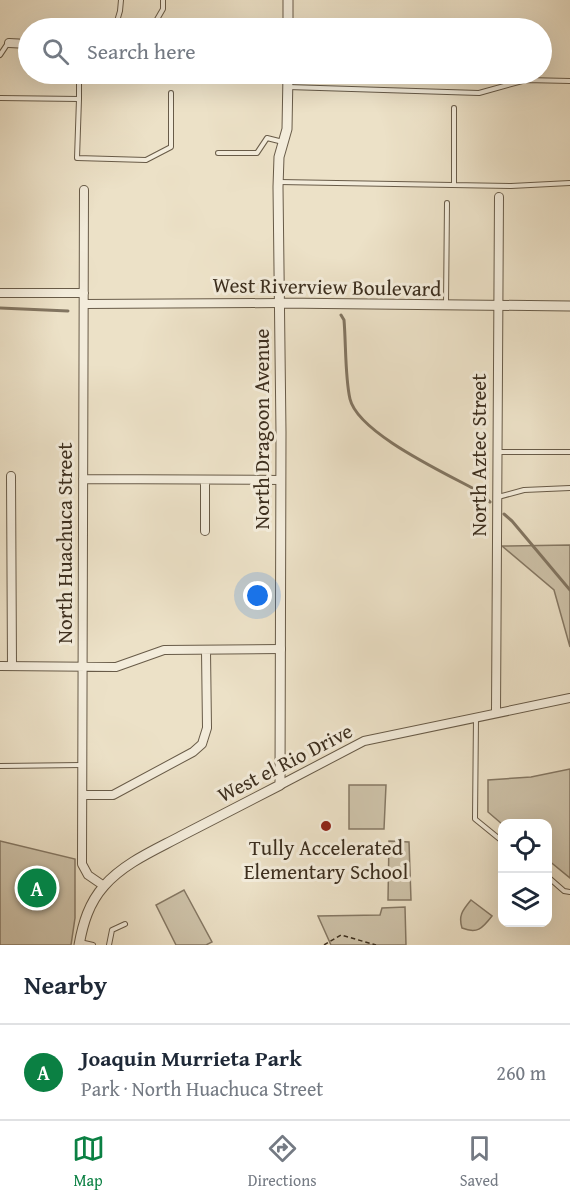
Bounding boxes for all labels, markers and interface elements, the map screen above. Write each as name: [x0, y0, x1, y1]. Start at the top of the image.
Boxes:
search box: [18, 18, 552, 84]
icon: search: [39, 35, 72, 68]
text: Search here: [87, 35, 196, 67]
street label: West Riverview Boulevard: [212, 269, 442, 304]
street label: North Dragoon Avenue: [246, 328, 277, 529]
street label: North Aztec Street: [463, 373, 494, 537]
street label: North Huachuca Street: [49, 442, 80, 644]
your location: [243, 581, 272, 610]
street label: West el Rio Drive: [212, 715, 358, 810]
marker: Tully Accelerated Elementary School: [319, 819, 333, 833]
map controls: [498, 819, 552, 927]
button: locate: [498, 819, 552, 873]
place label: Tully Accelerated Elementary School: [244, 832, 408, 887]
pin: A: [18, 866, 57, 910]
button: layers: [498, 873, 552, 927]
text: Nearby: [24, 965, 107, 1004]
text: Joaquin Murrieta Park: [81, 1042, 302, 1074]
text: A: [37, 1058, 50, 1087]
text: 260 m: [496, 1058, 546, 1087]
text: Park · North Huachuca Street: [81, 1074, 323, 1103]
tab: Map: [72, 1132, 105, 1192]
tab: Directions: [248, 1132, 317, 1192]
tab: Saved: [460, 1132, 498, 1192]

